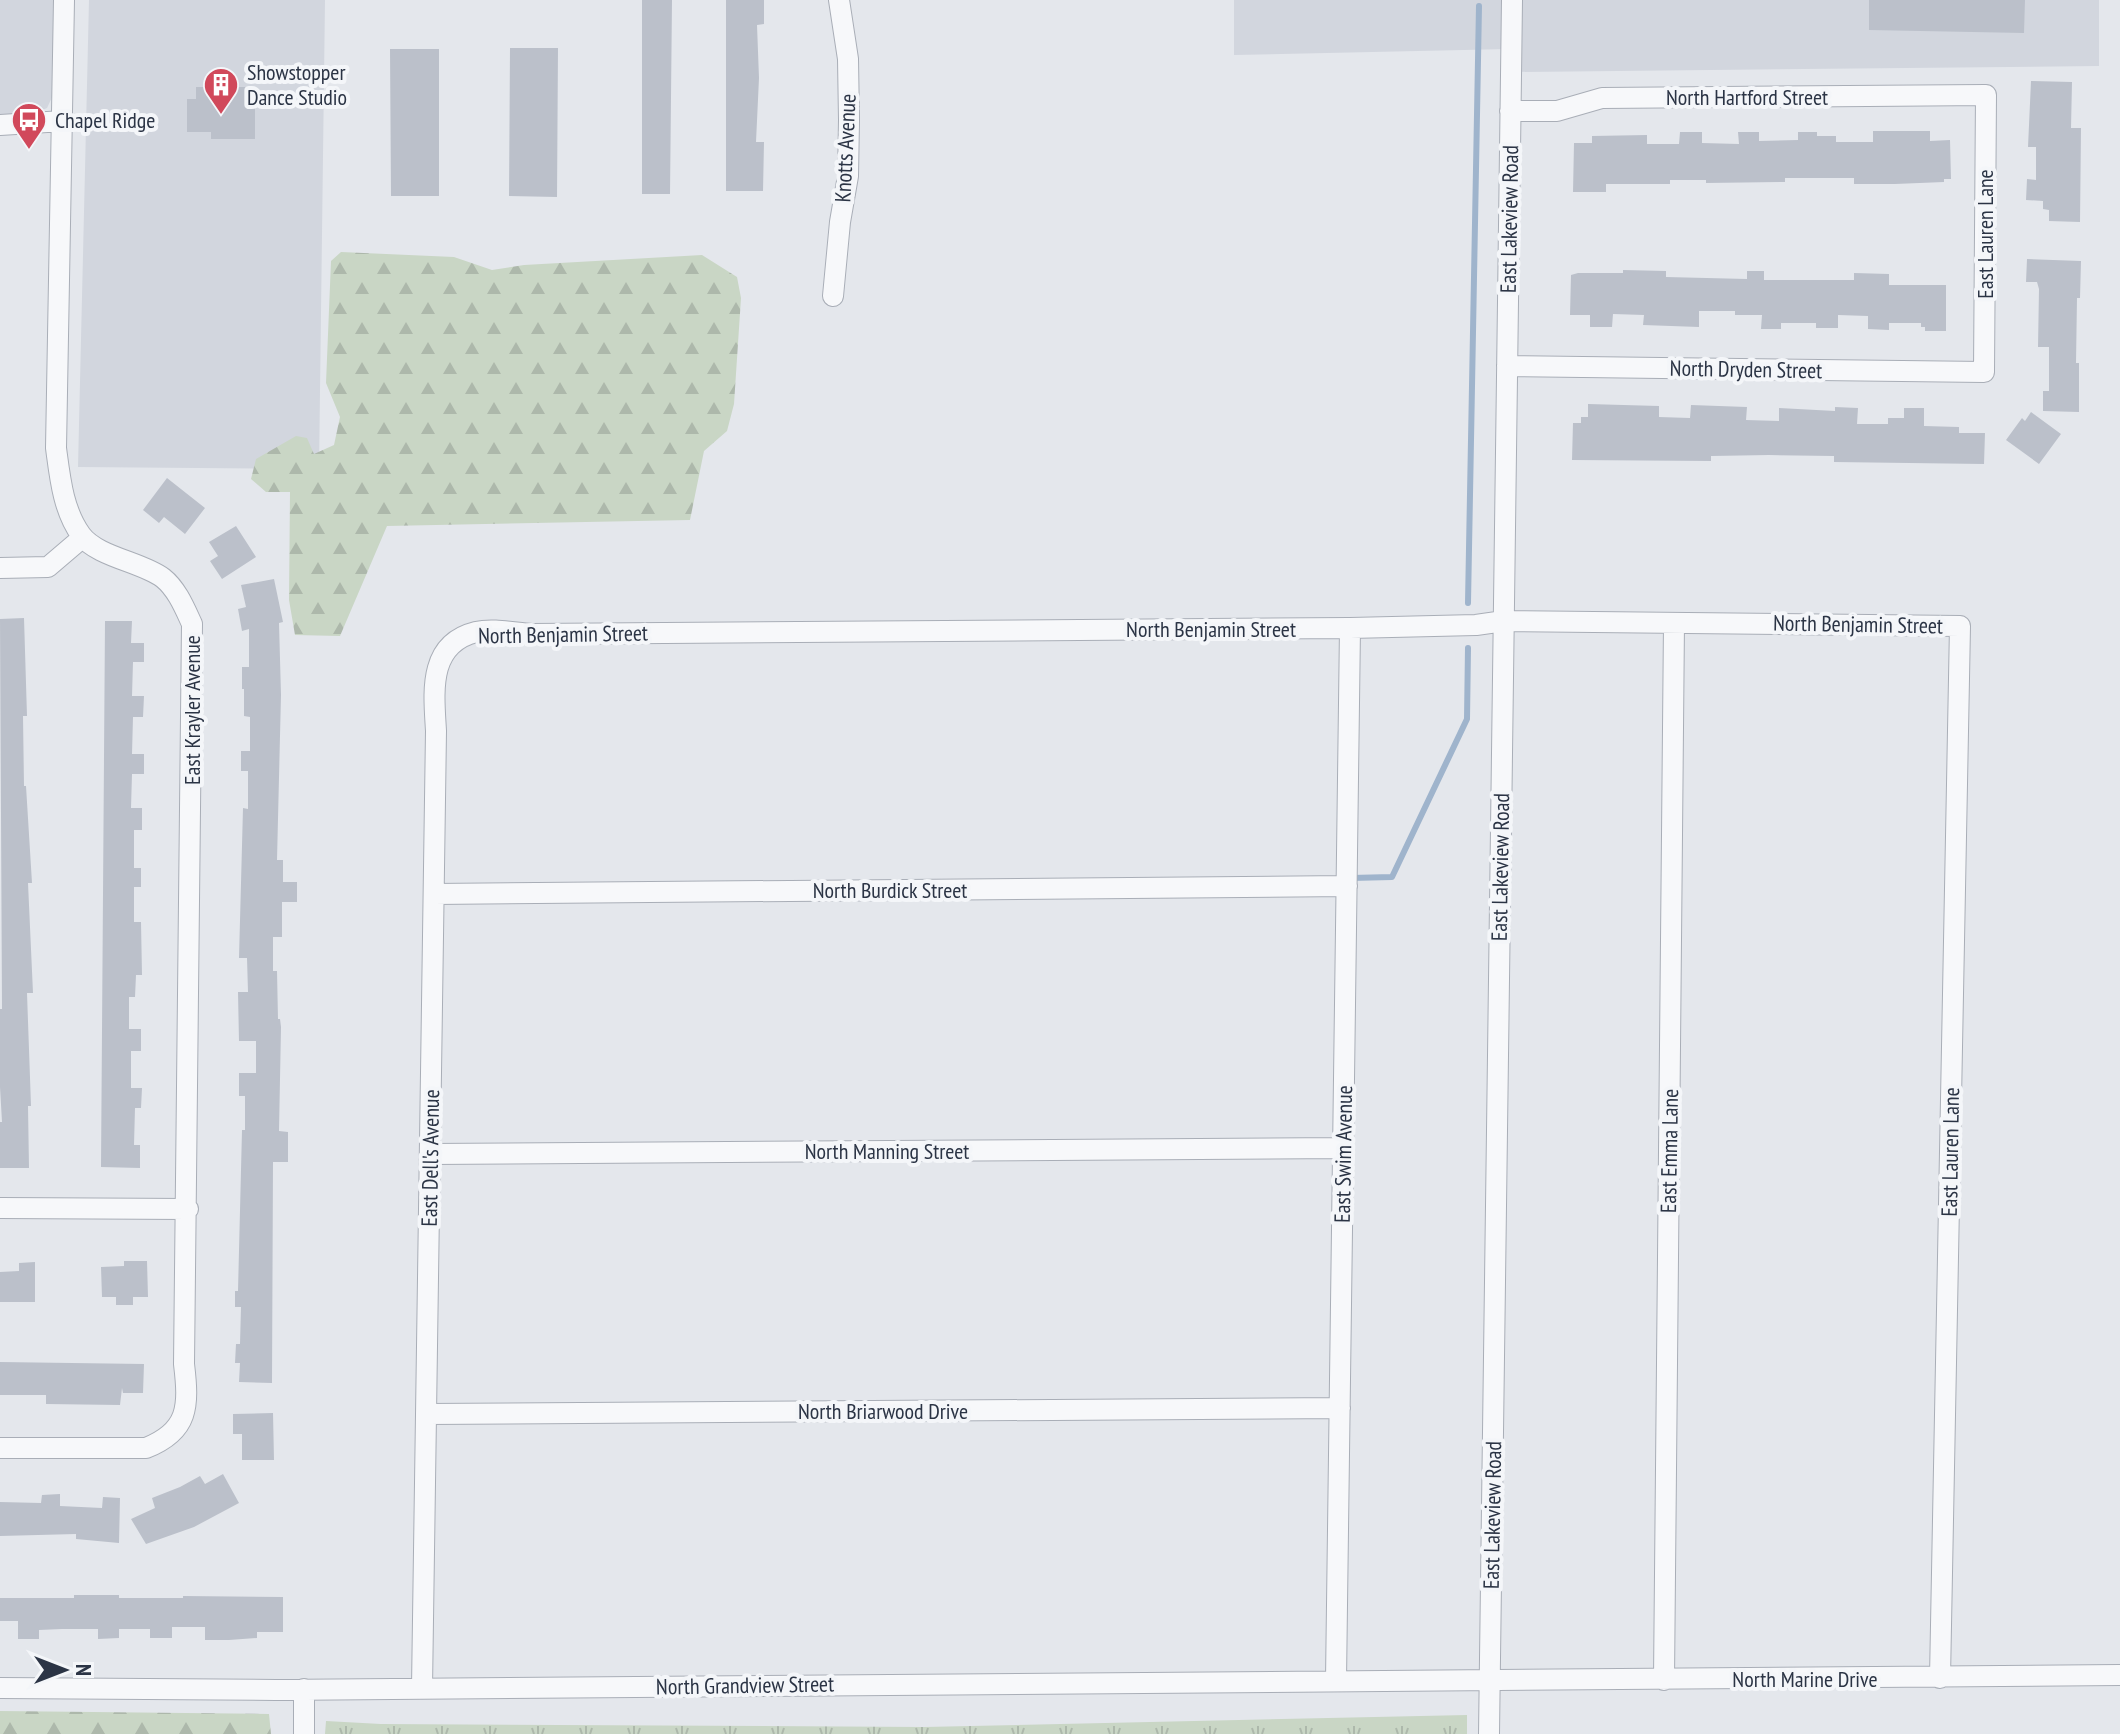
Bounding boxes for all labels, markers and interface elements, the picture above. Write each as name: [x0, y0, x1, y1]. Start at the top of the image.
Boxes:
place label: Showstopper Dance Studio: [247, 58, 347, 111]
building icon: Showstopper Dance Studio: [202, 66, 240, 116]
street label: North Hartford Street: [1666, 83, 1828, 111]
street label: Knotts Avenue: [828, 93, 862, 203]
bus stop icon: Chapel Ridge: [10, 101, 48, 151]
place label: Chapel Ridge: [55, 106, 155, 134]
street label: East Lakeview Road: [1494, 145, 1524, 293]
street label: East Lauren Lane: [1971, 169, 1999, 299]
street label: North Dryden Street: [1669, 354, 1823, 384]
street label: North Benjamin Street: [1773, 609, 1943, 639]
street label: North Benjamin Street: [1126, 615, 1296, 643]
street label: North Benjamin Street: [478, 619, 648, 649]
street label: East Krayler Avenue: [178, 635, 206, 785]
street label: East Lakeview Road: [1485, 793, 1515, 941]
street label: North Burdick Street: [813, 876, 967, 904]
street label: East Swim Avenue: [1328, 1085, 1358, 1223]
street label: East Lauren Lane: [1935, 1087, 1965, 1217]
street label: East Dell's Avenue: [415, 1089, 445, 1227]
street label: East Emma Lane: [1654, 1089, 1684, 1213]
street label: North Manning Street: [805, 1137, 969, 1165]
street label: North Briarwood Drive: [798, 1397, 968, 1425]
street label: East Lakeview Road: [1477, 1441, 1507, 1589]
north arrow: [24, 1630, 104, 1710]
text: N: [70, 1664, 98, 1676]
street label: North Marine Drive: [1732, 1665, 1878, 1693]
street label: North Grandview Street: [656, 1669, 834, 1701]

